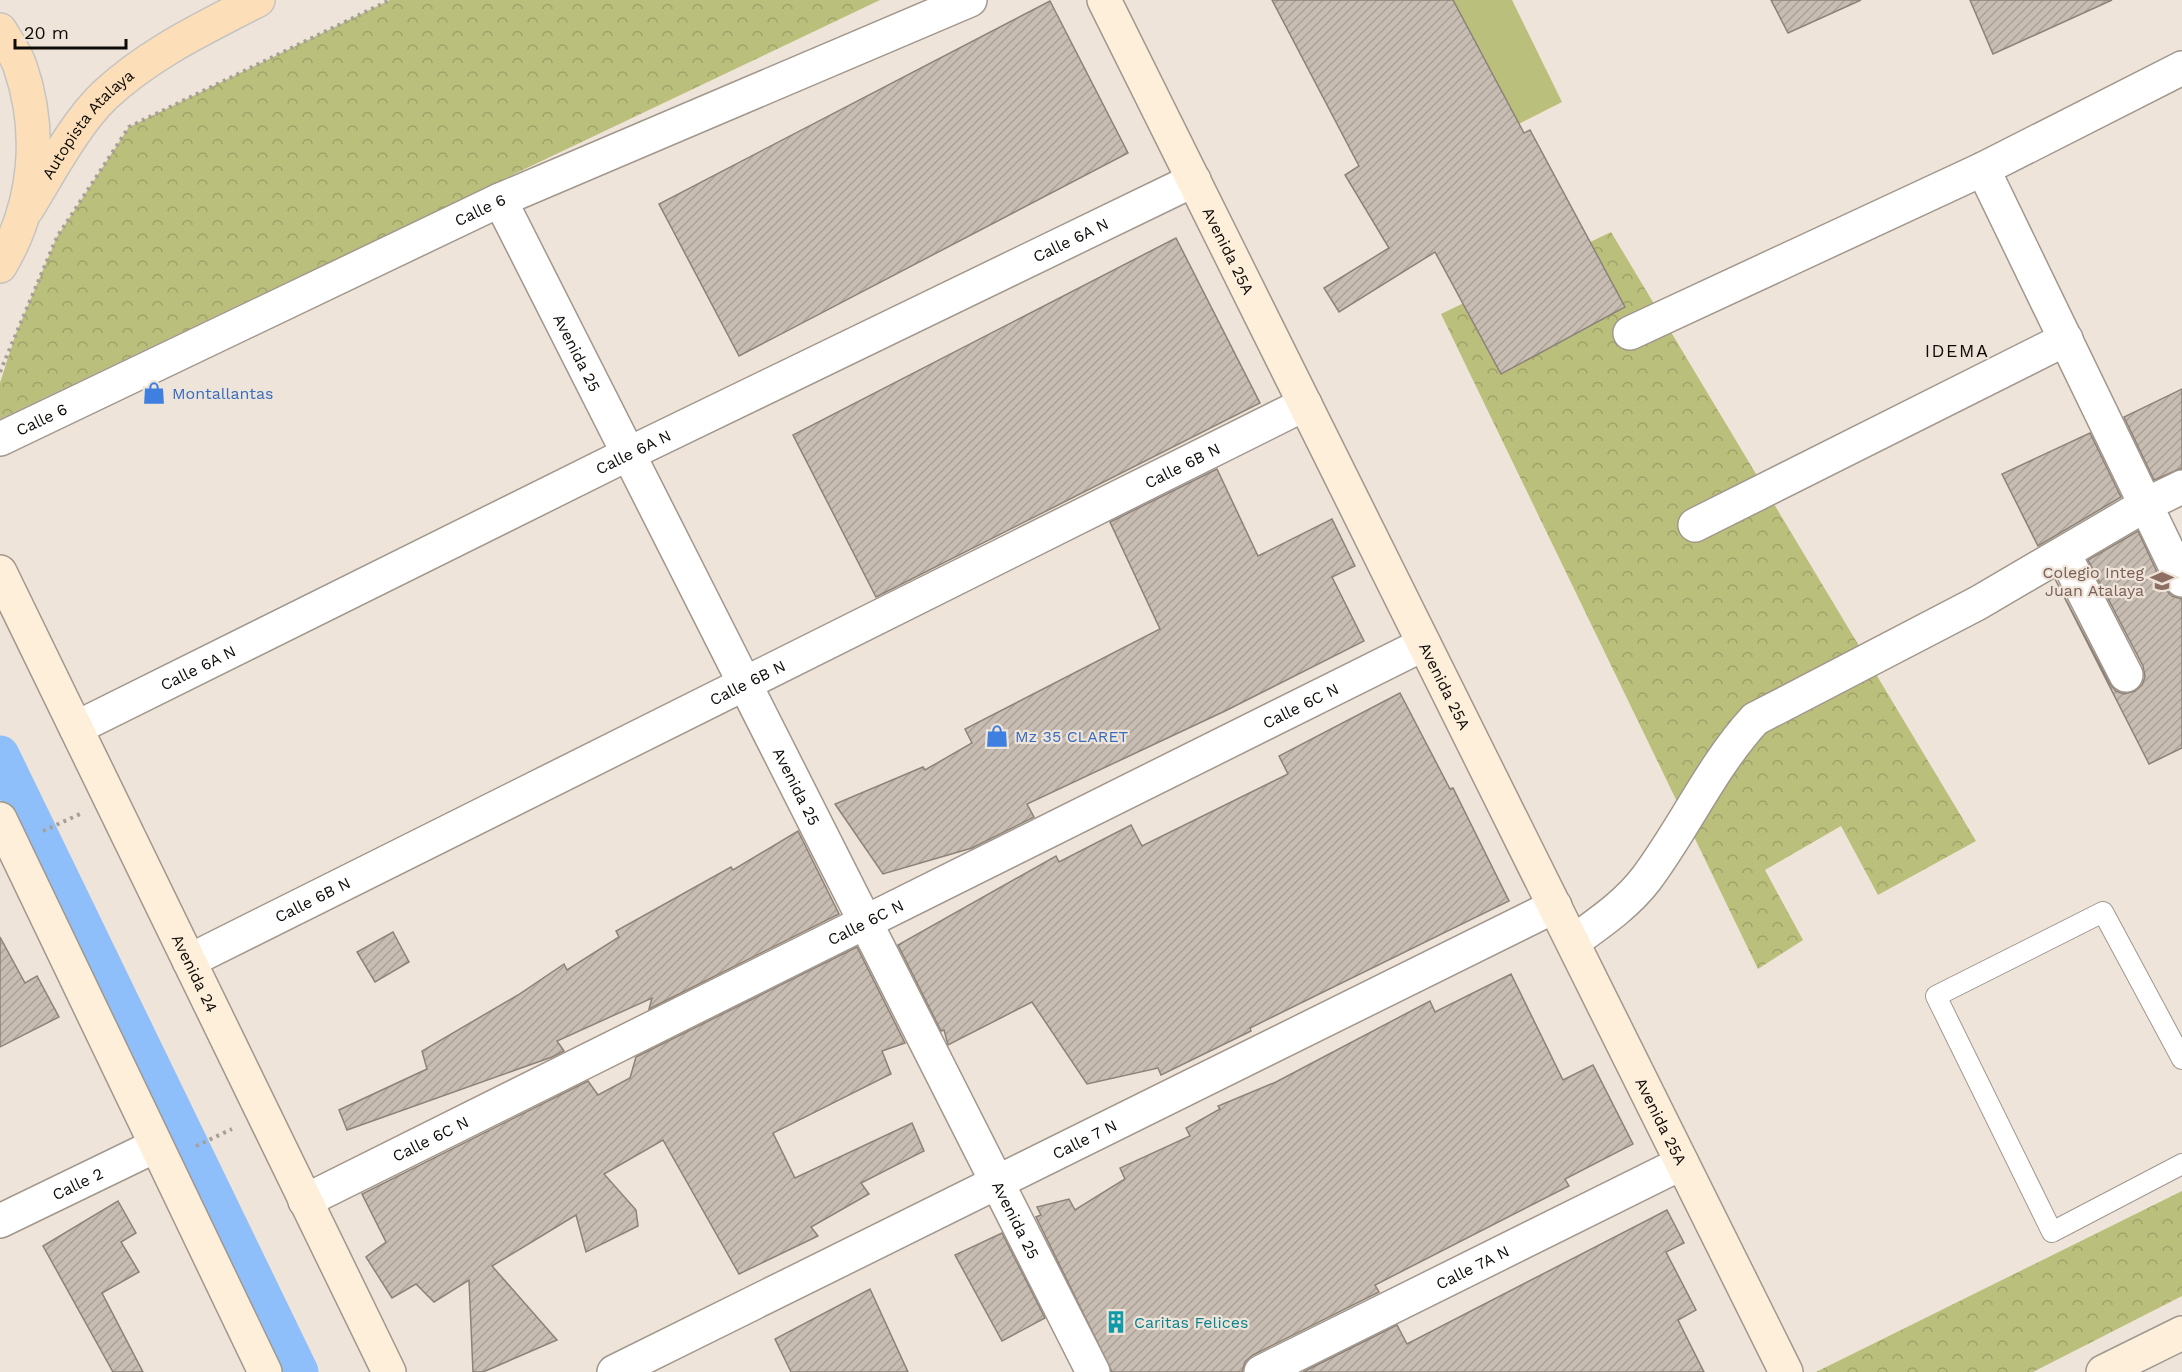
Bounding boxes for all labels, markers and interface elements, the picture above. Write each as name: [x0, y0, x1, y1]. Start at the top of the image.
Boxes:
scale bar: [15, 12, 126, 50]
text: 20 m: [24, 22, 69, 43]
street label: Autopista Atalaya: [38, 65, 137, 182]
street label: Calle 6: [451, 189, 508, 230]
street label: Avenida 25A: [1199, 204, 1259, 298]
street label: Calle 6A N: [1030, 213, 1111, 266]
street label: Avenida 25: [550, 311, 605, 395]
district label: IDEMA: [1925, 340, 1989, 361]
shop icon: Montallantas: [141, 380, 167, 406]
place label: Montallantas: [172, 384, 274, 403]
street label: Calle 6: [13, 399, 70, 439]
street label: Calle 6A N: [592, 425, 674, 478]
street label: Calle 6B N: [1141, 439, 1223, 492]
place label: Colegio Integ Juan Atalaya: [2043, 563, 2144, 600]
school or university icon: Colegio Integ Juan Atalaya: [2149, 568, 2175, 594]
street label: Avenida 25A: [1415, 639, 1475, 733]
street label: Calle 6A N: [157, 641, 239, 694]
street label: Calle 6B N: [706, 656, 788, 709]
street label: Calle 6C N: [1259, 679, 1342, 732]
shop icon: Mz 35 CLARET: [984, 723, 1010, 749]
place label: Mz 35 CLARET: [1015, 727, 1129, 746]
street label: Avenida 25: [769, 744, 824, 828]
street label: Calle 6B N: [272, 873, 353, 926]
street label: Calle 6C N: [824, 895, 907, 949]
street label: Avenida 24: [168, 931, 222, 1016]
street label: Avenida 25A: [1632, 1074, 1691, 1168]
street label: Calle 6C N: [389, 1112, 471, 1166]
street label: Calle 7 N: [1049, 1115, 1120, 1163]
street label: Calle 2: [49, 1163, 106, 1204]
street label: Avenida 25: [988, 1178, 1044, 1262]
street label: Calle 7A N: [1433, 1241, 1512, 1293]
building icon: Caritas Felices: [1103, 1309, 1129, 1335]
place label: Caritas Felices: [1134, 1313, 1248, 1332]

